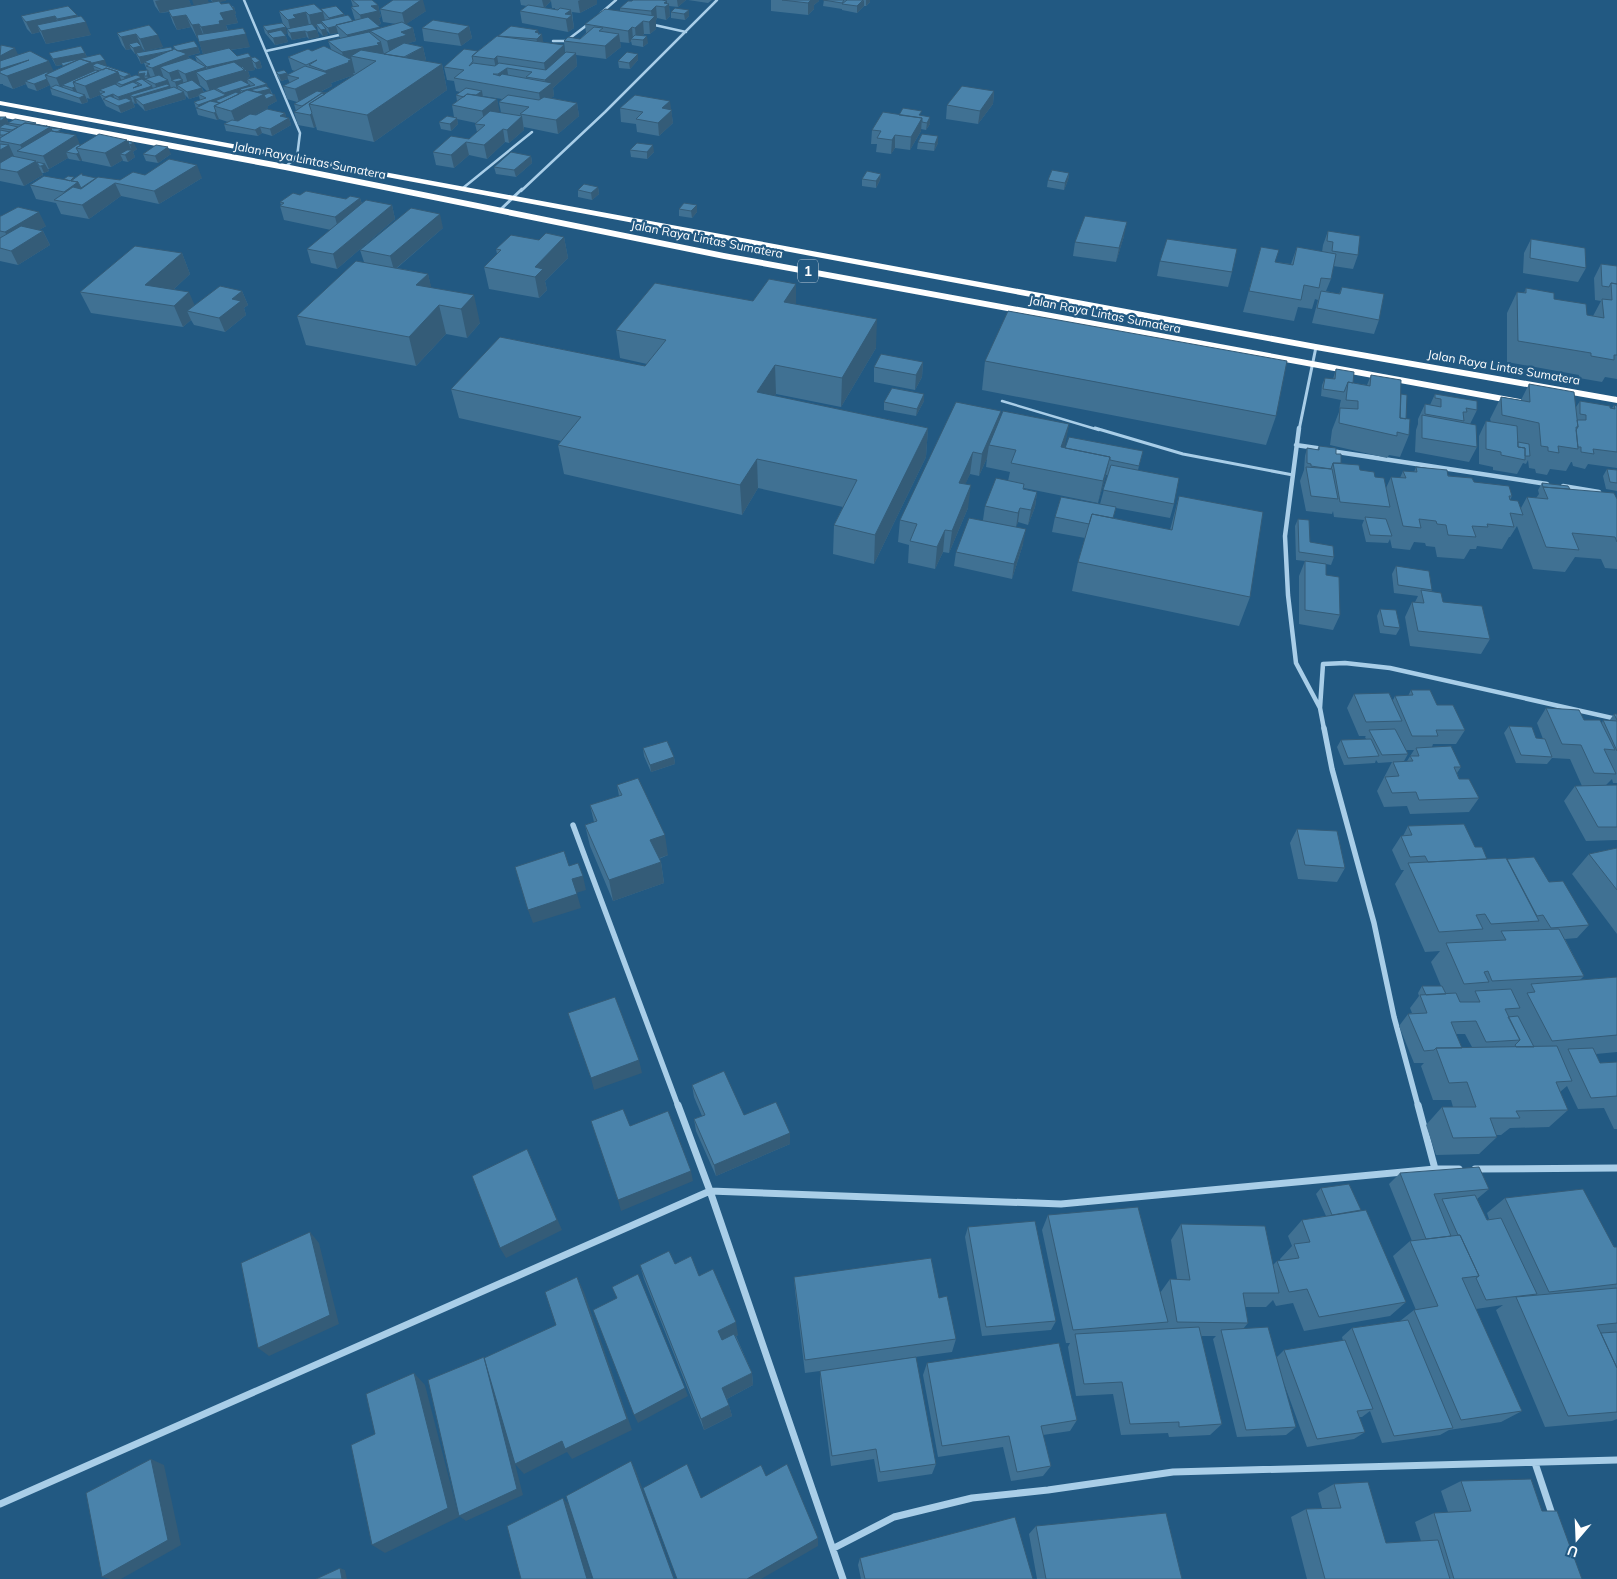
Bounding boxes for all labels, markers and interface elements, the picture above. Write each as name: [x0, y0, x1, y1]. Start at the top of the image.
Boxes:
street label: Jalan Raya Lintas Sumatera: [233, 138, 387, 182]
street label: Jalan Raya Lintas Sumatera: [630, 217, 784, 261]
road number: 1: [798, 260, 818, 282]
street label: Jalan Raya Lintas Sumatera: [1028, 292, 1182, 336]
street label: Jalan Raya Lintas Sumatera: [1427, 346, 1581, 388]
north arrow: [1552, 1514, 1602, 1564]
text: U: [1565, 1541, 1581, 1561]

